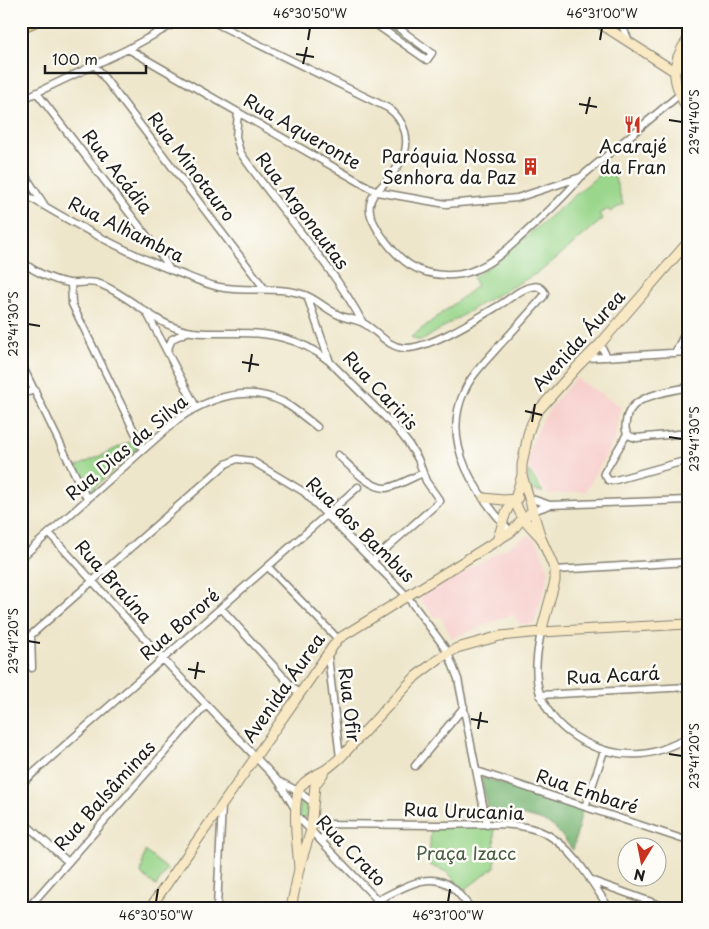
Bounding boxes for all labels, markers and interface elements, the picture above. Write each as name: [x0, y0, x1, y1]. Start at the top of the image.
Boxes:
text: 46°30'50"W: [273, 4, 348, 22]
text: 46°31'00"W: [566, 4, 638, 22]
scale bar: [45, 42, 146, 74]
text: 100 m: [52, 47, 98, 70]
street label: Rua Aqueronte: [239, 86, 367, 175]
text: 23°41'40"S: [685, 89, 703, 155]
street label: Rua Minotauro: [142, 106, 242, 227]
restaurant icon: Acarajé da Fran: [623, 114, 643, 134]
street label: Rua Acádia: [77, 123, 160, 220]
place label: Acarajé da Fran: [599, 132, 667, 180]
place label: Paróquia Nossa Senhora da Paz: [381, 142, 517, 190]
street label: Rua Argonautas: [250, 146, 356, 274]
building icon: Paróquia Nossa Senhora da Paz: [520, 157, 540, 177]
street label: Rua Alhambra: [64, 189, 189, 268]
street label: Avenida Áurea: [525, 283, 631, 397]
text: 23°41'30"S: [4, 291, 22, 357]
street label: Rua Cariris: [337, 344, 425, 436]
street label: Rua Dias da Silva: [59, 388, 193, 506]
text: 23°41'30"S: [685, 406, 703, 472]
street label: Rua dos Bambus: [300, 470, 422, 588]
street label: Rua Braúna: [69, 533, 160, 629]
street label: Rua Bororé: [133, 582, 225, 666]
text: 23°41'20"S: [4, 608, 22, 674]
street label: Avenida Áurea: [235, 626, 331, 747]
street label: Rua Acará: [566, 659, 661, 690]
street label: Rua Ofir: [333, 666, 369, 745]
text: 23°41'20"S: [685, 723, 703, 789]
street label: Rua Balsâminas: [47, 734, 161, 856]
street label: Rua Embaré: [533, 761, 642, 820]
street label: Rua Urucania: [403, 795, 525, 826]
street label: Rua Crato: [311, 808, 393, 892]
north arrow: [616, 836, 666, 886]
park label: Praça Izacc: [416, 839, 516, 866]
text: N: [632, 864, 647, 887]
text: 46°30'50"W: [119, 906, 194, 924]
text: 46°31'00"W: [412, 906, 484, 924]

